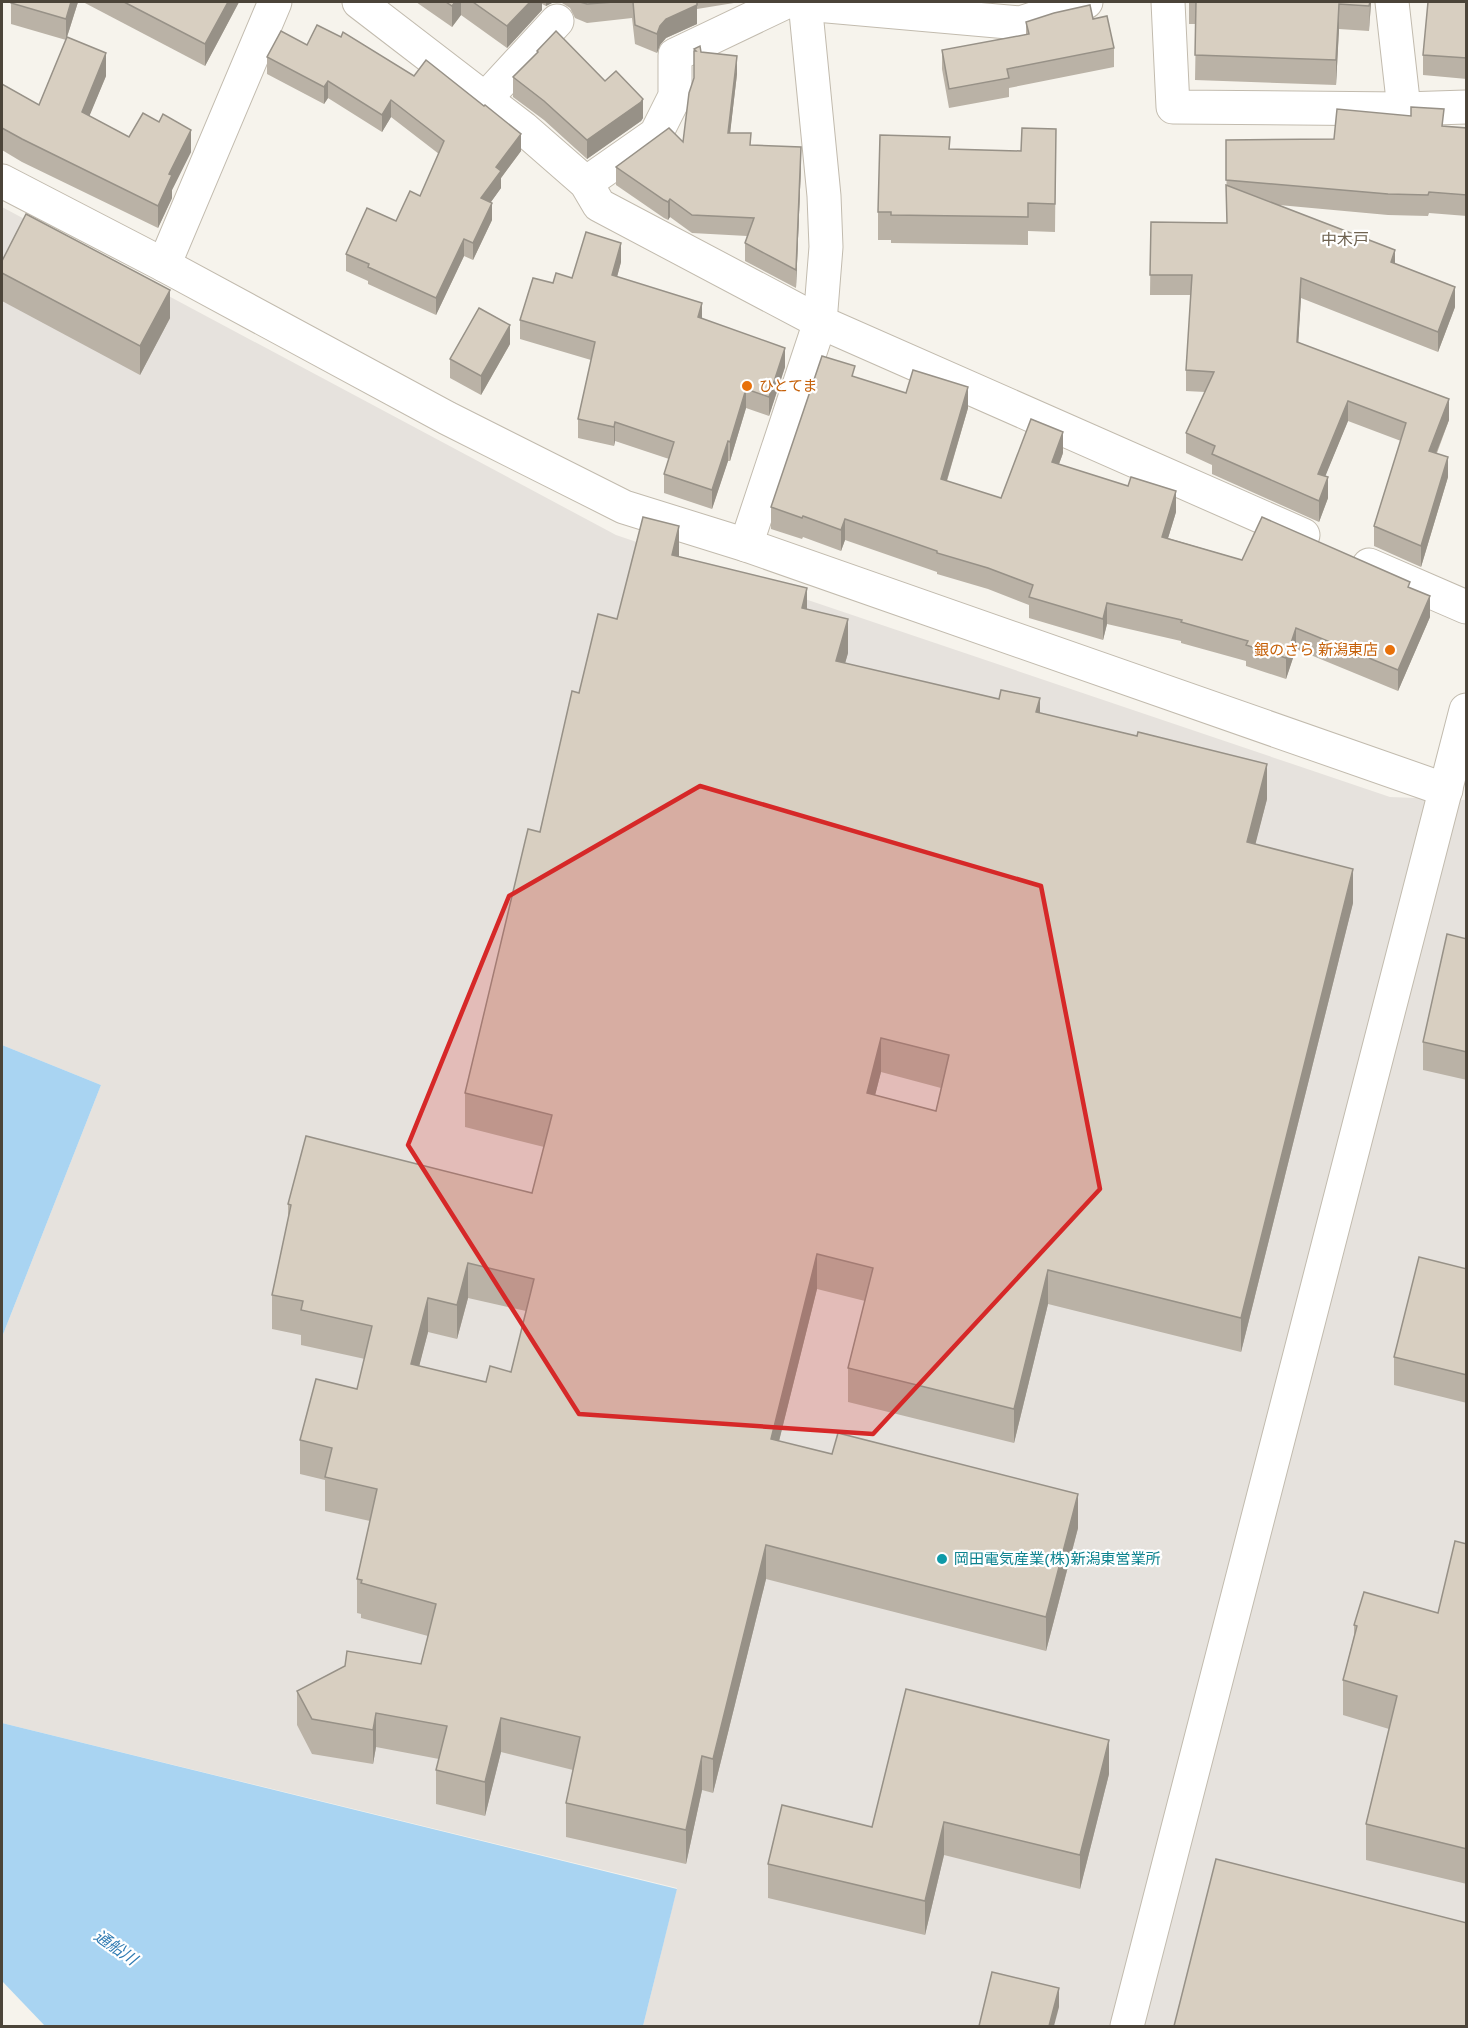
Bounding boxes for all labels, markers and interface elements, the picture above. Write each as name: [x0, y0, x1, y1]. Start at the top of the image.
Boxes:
district label: 中木戸: [1321, 229, 1369, 249]
place label: ひとてま: [759, 376, 817, 394]
marker: ひとてま: [740, 379, 754, 393]
place label: 銀のさら 新潟東店: [1254, 640, 1378, 658]
marker: 銀のさら 新潟東店: [1383, 643, 1397, 657]
place label: 岡田電気産業(株)新潟東営業所: [954, 1549, 1160, 1567]
marker: 岡田電気産業(株)新潟東営業所: [935, 1552, 949, 1566]
water label: 通船川: [91, 1925, 143, 1970]

